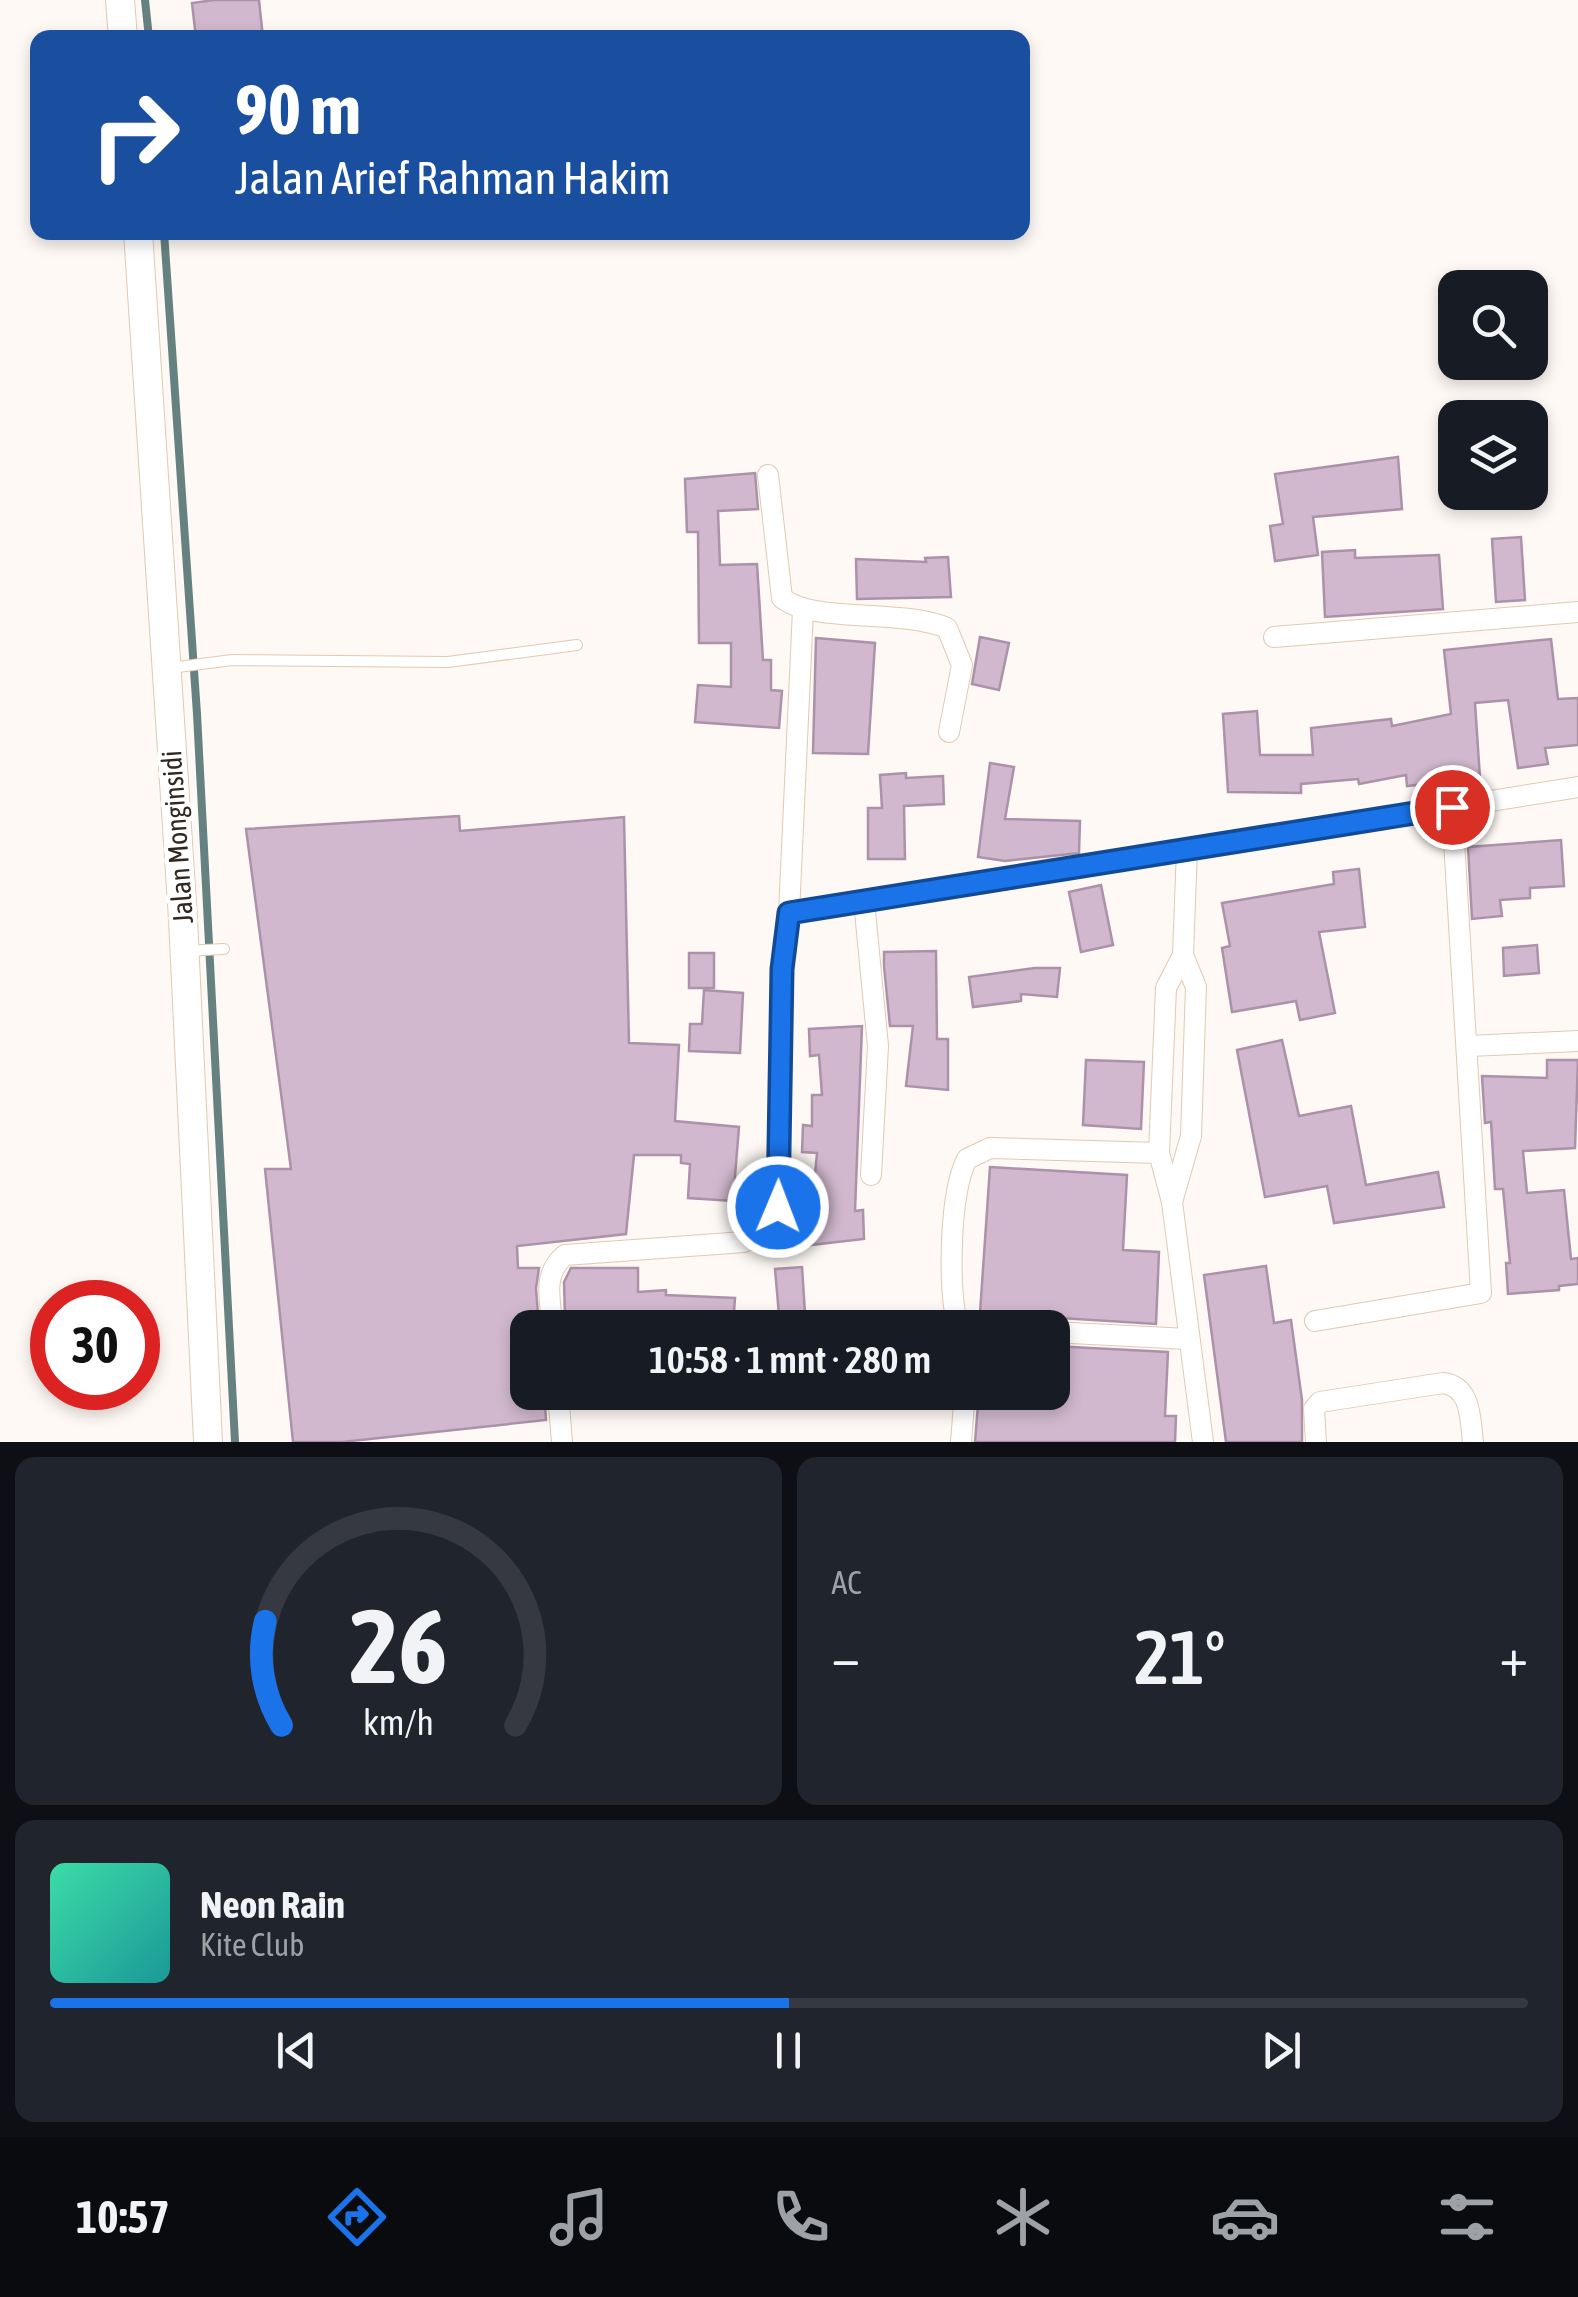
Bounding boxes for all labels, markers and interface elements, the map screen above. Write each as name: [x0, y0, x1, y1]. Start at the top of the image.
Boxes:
text: 90 m: [235, 69, 361, 149]
icon: right: [70, 70, 200, 200]
text: Jalan Arief Rahman Hakim: [235, 152, 671, 204]
map controls: [1438, 270, 1548, 510]
button: search: [1438, 270, 1548, 380]
button: layers: [1438, 400, 1548, 510]
street label: Jalan Monginsidi: [155, 749, 199, 925]
pin: [1410, 765, 1495, 850]
icon: arrive: [1425, 780, 1480, 835]
position arrow: [726, 1155, 830, 1259]
speed limit sign: 30: [30, 1280, 160, 1410]
text: 10:58 · 1 mnt · 280 m: [649, 1338, 931, 1381]
text: AC: [832, 1564, 862, 1601]
text: 26: [349, 1586, 447, 1705]
text: 21°: [1134, 1614, 1225, 1700]
text: −: [832, 1625, 860, 1688]
text: +: [1499, 1625, 1528, 1688]
text: km/h: [363, 1702, 434, 1743]
text: Neon Rain: [200, 1883, 345, 1926]
text: Kite Club: [200, 1926, 304, 1963]
icon: previous: [269, 2023, 324, 2078]
icon: pause: [761, 2023, 816, 2078]
icon: next: [1254, 2023, 1309, 2078]
icon: directions: [322, 2182, 392, 2252]
icon: music: [544, 2182, 614, 2252]
icon: phone: [766, 2182, 836, 2252]
icon: climate: [988, 2182, 1058, 2252]
icon: car: [1210, 2182, 1280, 2252]
icon: filters: [1432, 2182, 1502, 2252]
text: 10:57: [76, 2191, 170, 2243]

